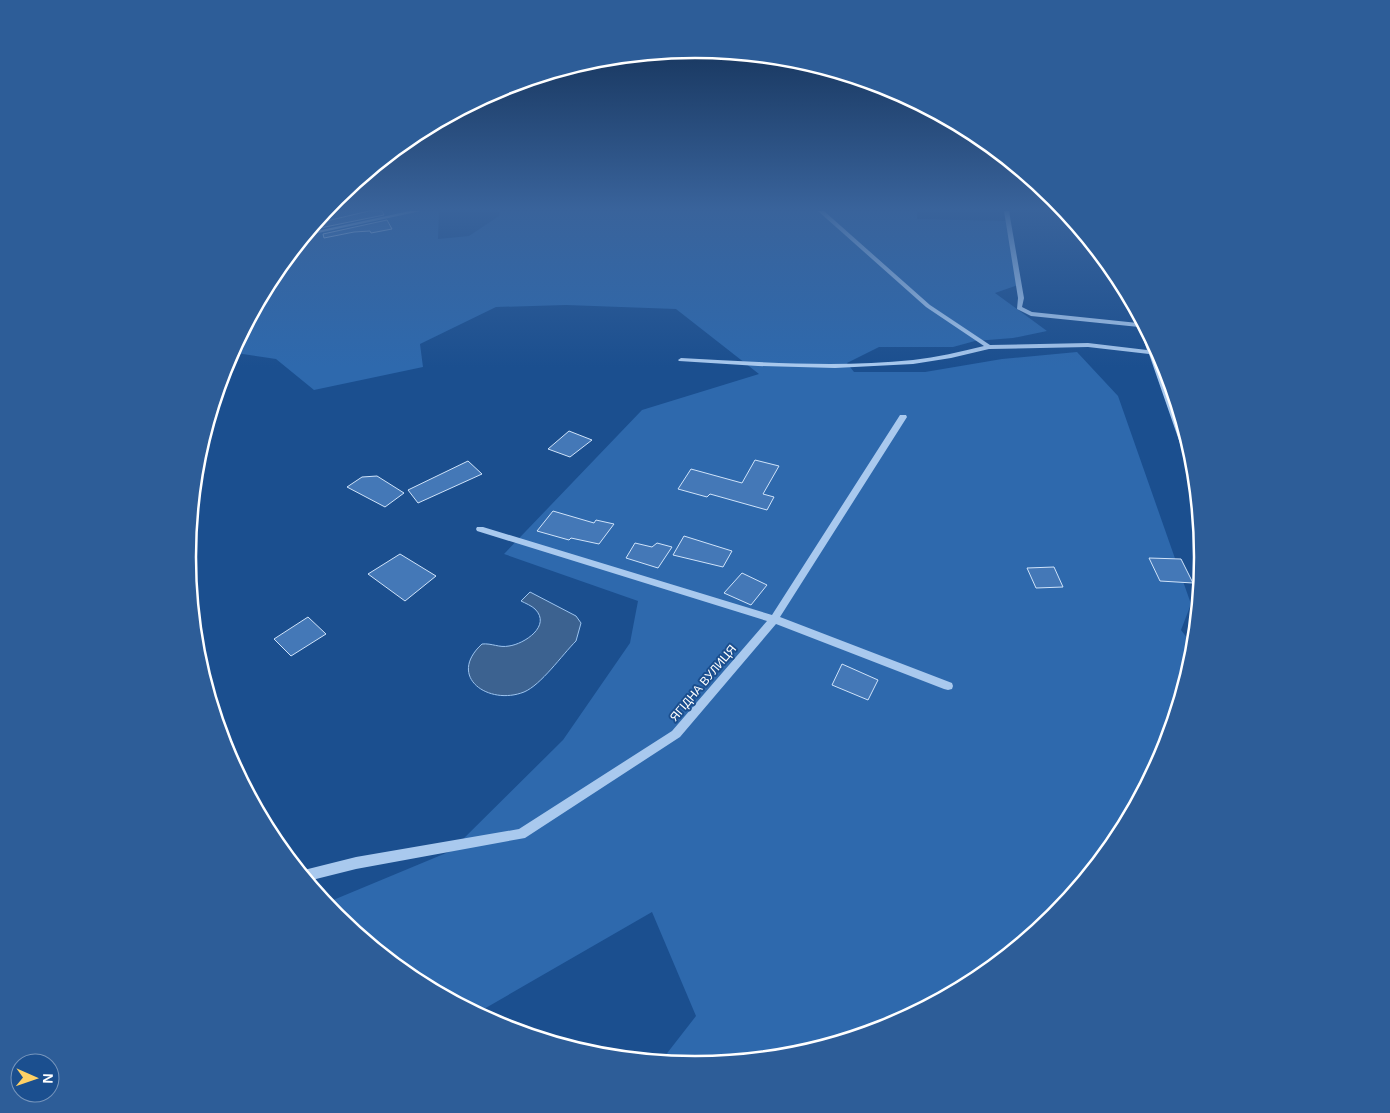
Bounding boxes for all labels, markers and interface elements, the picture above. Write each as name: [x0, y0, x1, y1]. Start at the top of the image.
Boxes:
street label: ЯГІДНА ВУЛИЦЯ: [667, 642, 739, 724]
north arrow: [10, 1053, 60, 1103]
text: N: [40, 1073, 56, 1084]

